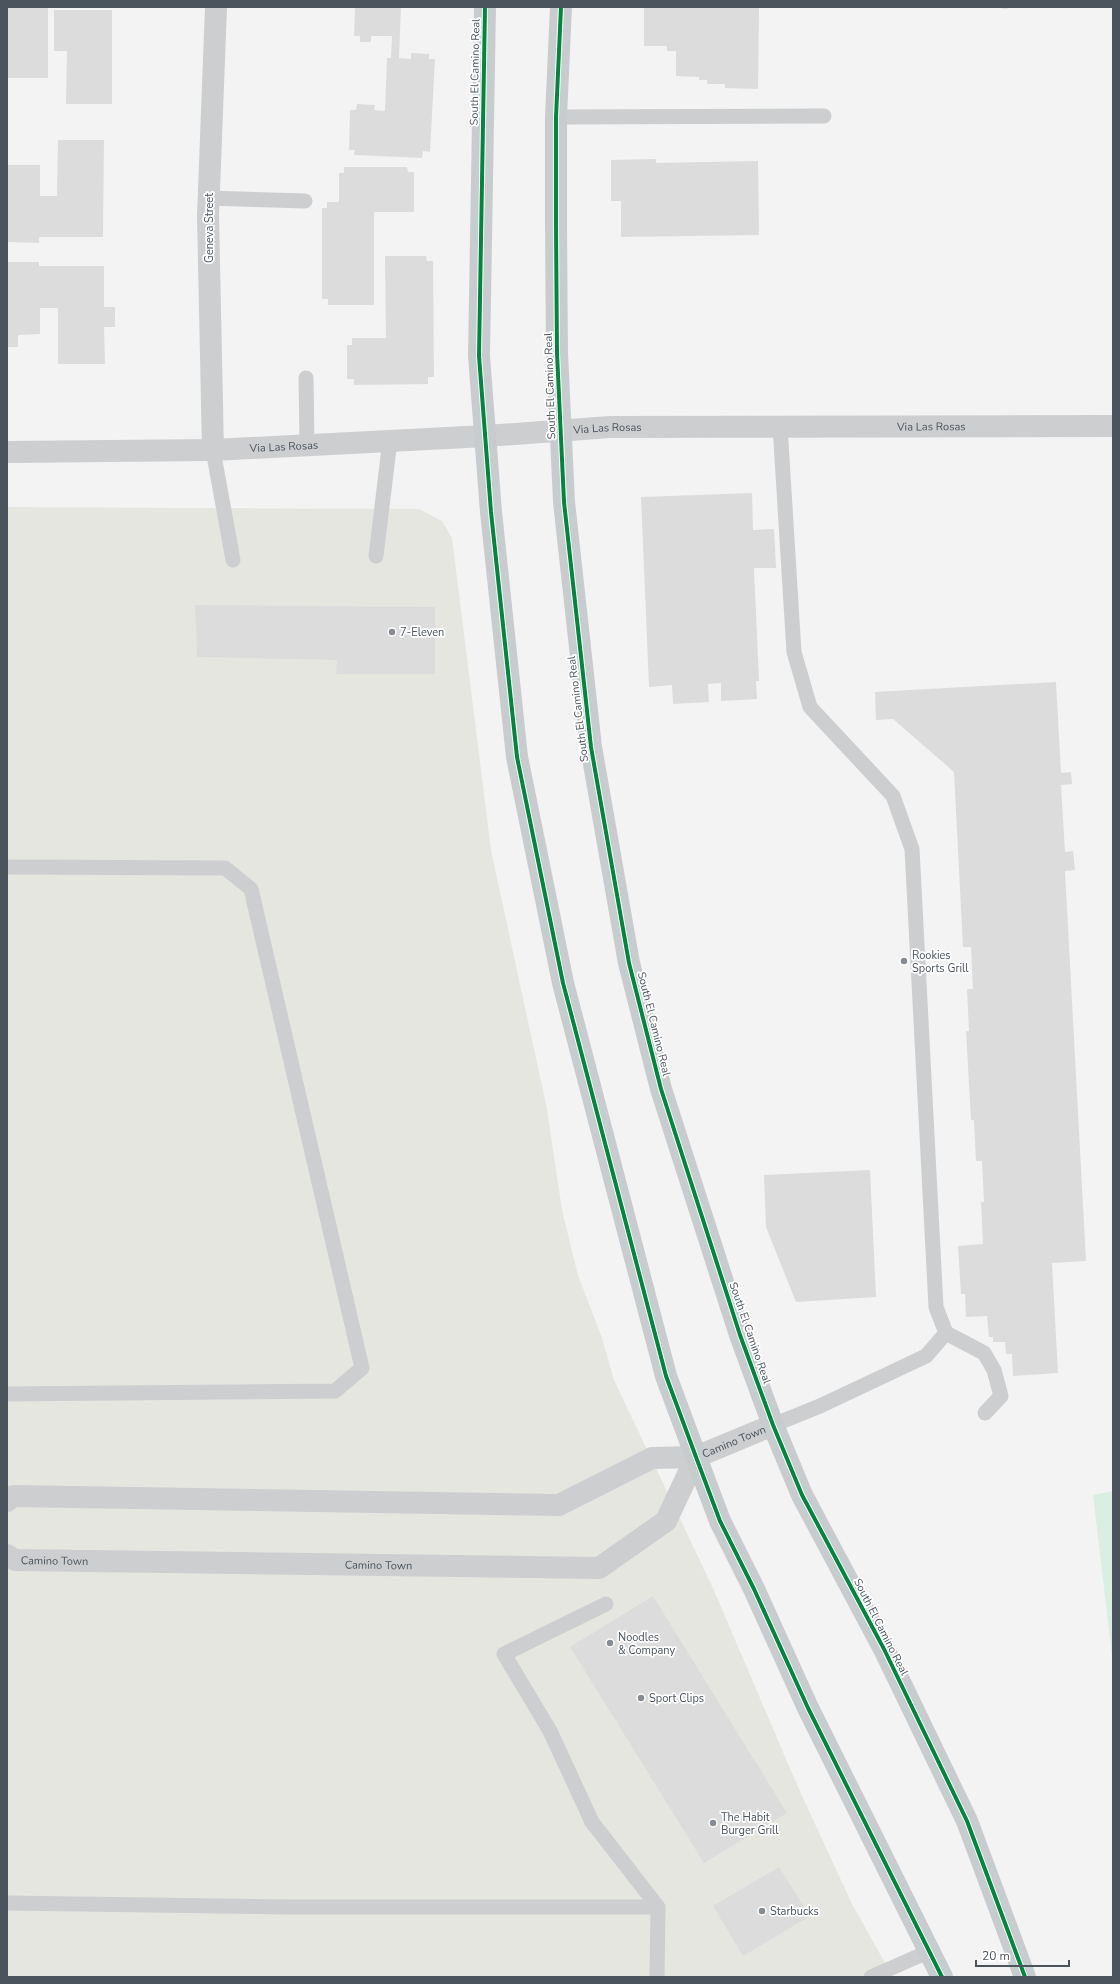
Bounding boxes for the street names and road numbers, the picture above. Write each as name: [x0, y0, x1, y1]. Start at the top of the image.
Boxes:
street label: South El Camino Real: [467, 18, 483, 126]
street label: Geneva Street: [202, 193, 217, 263]
street label: South El Camino Real: [541, 332, 559, 440]
street label: Via Las Rosas: [572, 419, 642, 437]
street label: Via Las Rosas: [896, 419, 966, 434]
street label: Via Las Rosas: [248, 437, 319, 456]
street label: South El Camino Real: [564, 654, 592, 763]
street label: South El Camino Real: [634, 970, 674, 1078]
street label: South El Camino Real: [726, 1280, 775, 1387]
street label: Camino Town: [700, 1421, 768, 1461]
street label: Camino Town: [21, 1553, 88, 1569]
street label: Camino Town: [345, 1557, 412, 1573]
street label: South El Camino Real: [850, 1576, 912, 1679]

